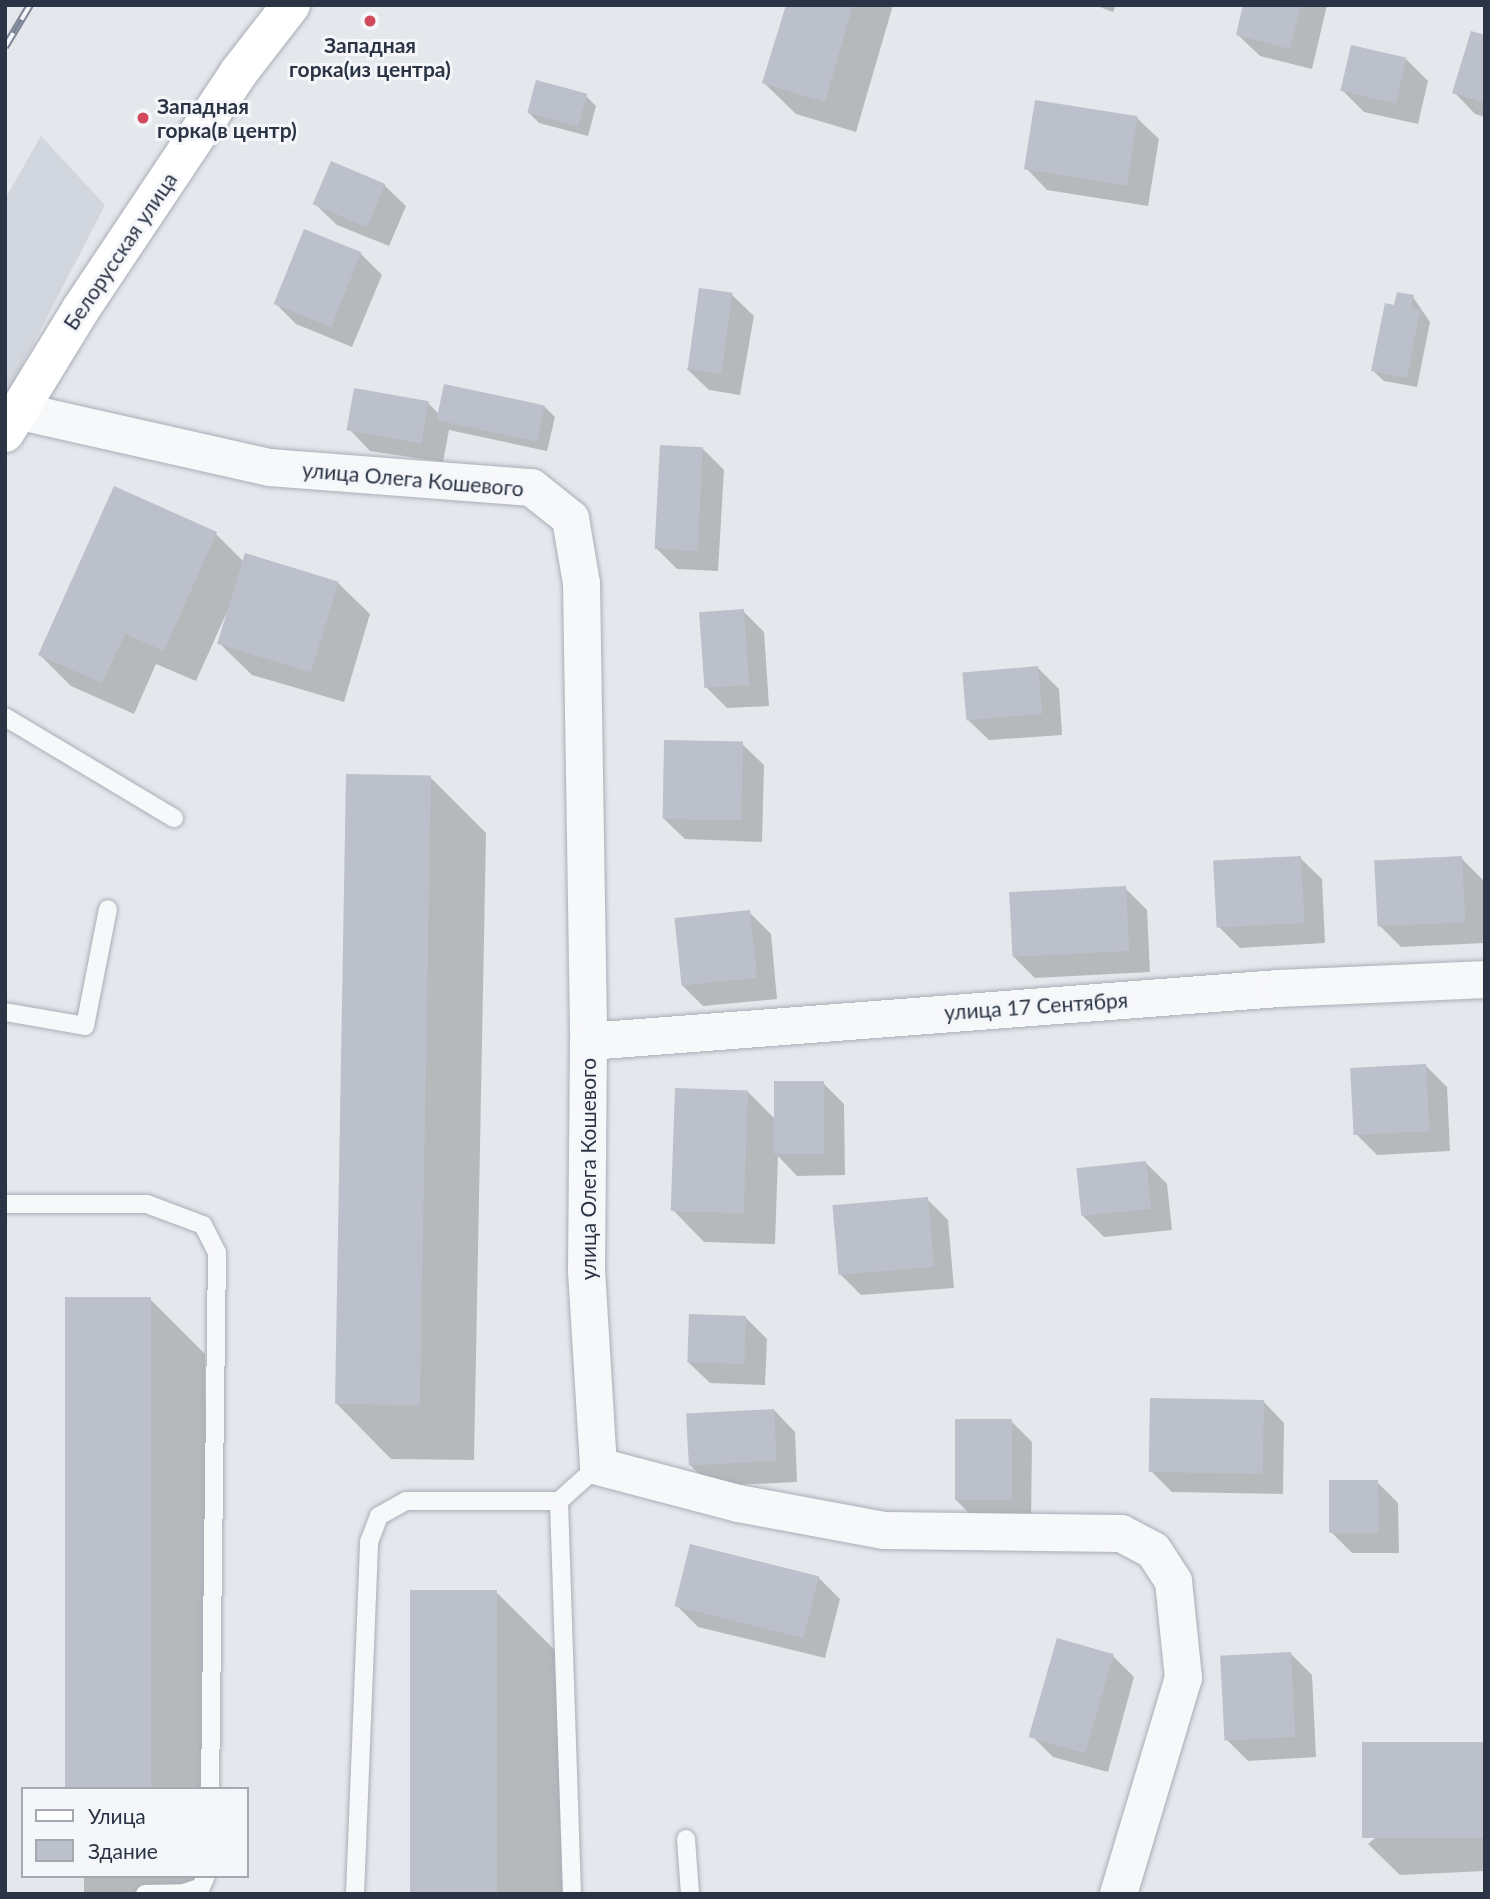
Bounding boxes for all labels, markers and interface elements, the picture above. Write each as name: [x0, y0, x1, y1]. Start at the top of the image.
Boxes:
marker: Западная горка(из центра): [362, 13, 378, 29]
place label: Западная горка(из центра): [289, 32, 451, 82]
place label: Западная горка(в центр): [157, 93, 297, 143]
marker: Западная горка(в центр): [135, 110, 151, 126]
street label: Белорусская улица: [58, 167, 182, 335]
street label: улица Олега Кошевого: [301, 457, 525, 501]
street label: улица 17 Сентября: [943, 987, 1129, 1025]
street label: улица Олега Кошевого: [575, 1058, 601, 1280]
legend: [21, 1787, 248, 1878]
text: Улица: [88, 1803, 146, 1828]
text: Здание: [88, 1838, 158, 1863]

